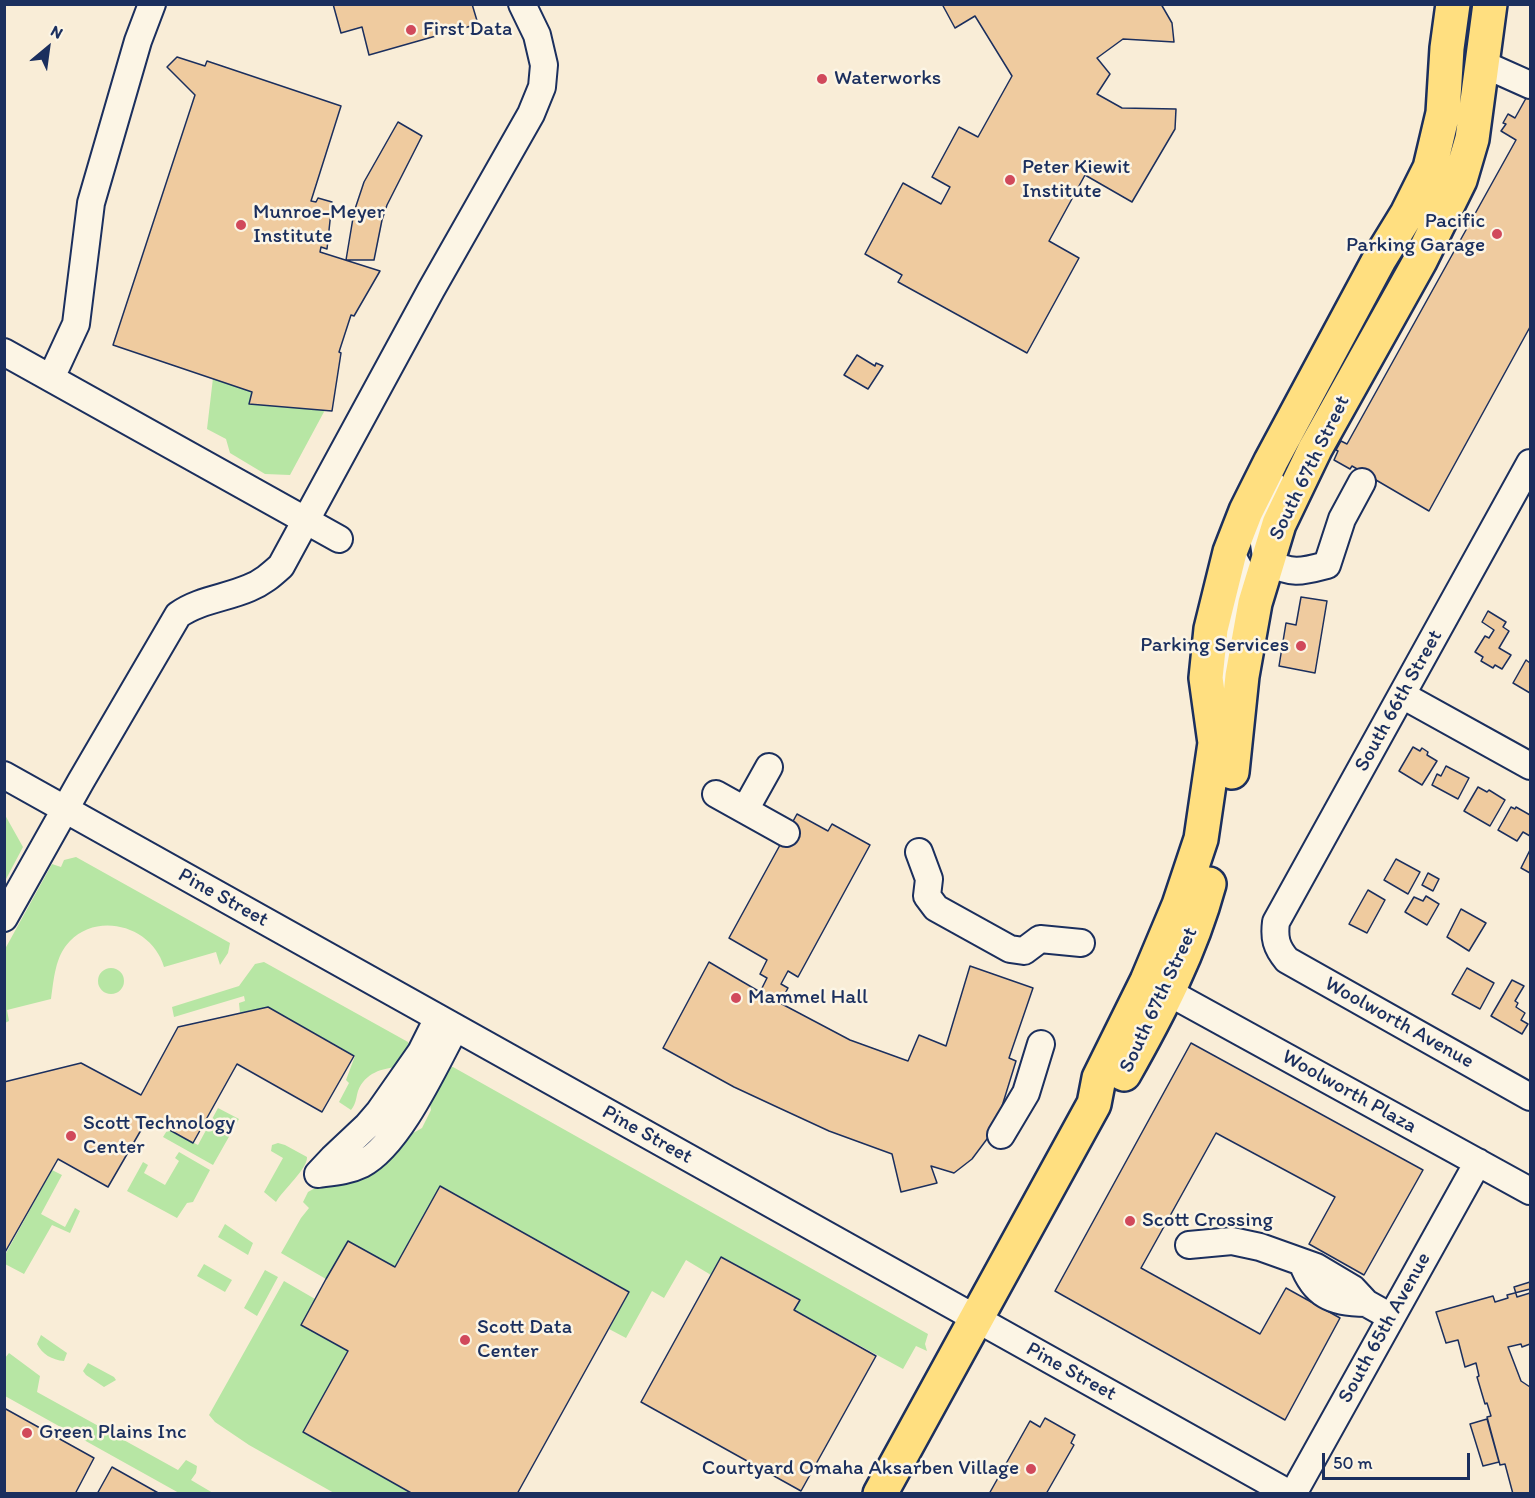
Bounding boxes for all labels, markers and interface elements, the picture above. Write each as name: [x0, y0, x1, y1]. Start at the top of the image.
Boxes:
place label: First Data: [423, 17, 512, 43]
north arrow: [18, 18, 78, 78]
text: N: [48, 21, 66, 43]
marker: First Data: [404, 23, 418, 37]
place label: Waterworks: [834, 66, 941, 92]
marker: Waterworks: [815, 72, 829, 86]
place label: Peter Kiewit Institute: [1022, 155, 1130, 205]
marker: Peter Kiewit Institute: [1003, 173, 1017, 187]
place label: Munroe-Meyer Institute: [253, 200, 385, 250]
place label: Pacific Parking Garage: [1346, 209, 1485, 259]
marker: Munroe-Meyer Institute: [234, 218, 248, 232]
marker: Pacific Parking Garage: [1490, 227, 1504, 241]
street label: South 67th Street: [1264, 392, 1356, 544]
street label: South 66th Street: [1350, 626, 1448, 776]
place label: Parking Services: [1140, 633, 1289, 659]
marker: Parking Services: [1294, 639, 1308, 653]
street label: Pine Street: [173, 863, 273, 933]
street label: South 67th Street: [1114, 923, 1204, 1077]
street label: Woolworth Avenue: [1320, 972, 1478, 1074]
place label: Mammel Hall: [748, 985, 868, 1011]
marker: Mammel Hall: [729, 991, 743, 1005]
street label: Woolworth Plaza: [1277, 1045, 1421, 1139]
street label: Pine Street: [597, 1100, 697, 1170]
place label: Scott Technology Center: [83, 1111, 235, 1161]
marker: Scott Technology Center: [64, 1129, 78, 1143]
place label: Scott Crossing: [1142, 1208, 1273, 1234]
marker: Scott Crossing: [1123, 1214, 1137, 1228]
street label: South 65th Avenue: [1333, 1248, 1437, 1408]
place label: Scott Data Center: [477, 1315, 572, 1365]
marker: Scott Data Center: [458, 1333, 472, 1347]
street label: Pine Street: [1021, 1337, 1121, 1407]
place label: Green Plains Inc: [39, 1420, 187, 1446]
marker: Green Plains Inc: [20, 1426, 34, 1440]
scale bar: [1325, 1441, 1474, 1479]
text: 50 m: [1333, 1452, 1373, 1474]
place label: Courtyard Omaha Aksarben Village: [702, 1456, 1019, 1482]
marker: Courtyard Omaha Aksarben Village: [1024, 1462, 1038, 1476]

